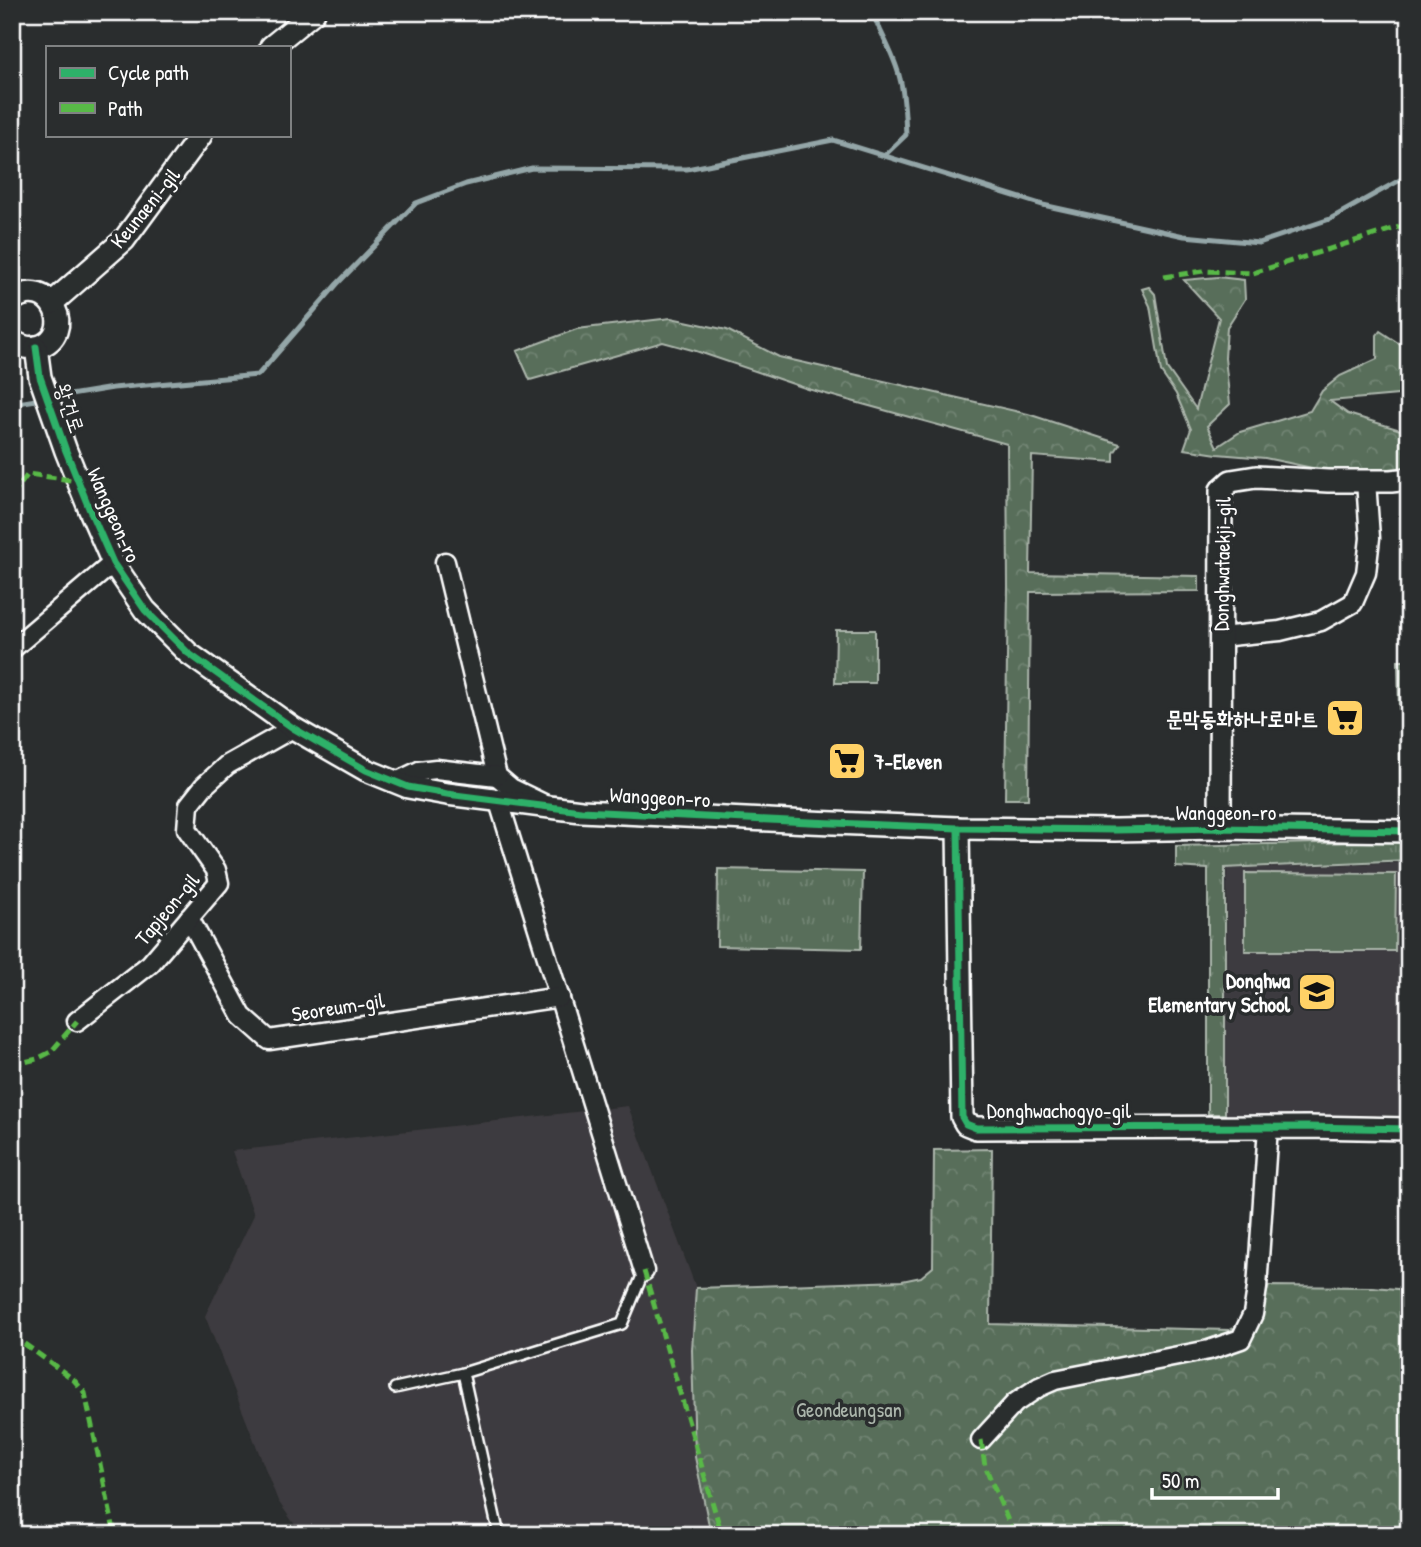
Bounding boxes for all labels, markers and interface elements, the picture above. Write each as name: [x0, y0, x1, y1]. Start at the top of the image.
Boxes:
legend: [46, 46, 290, 136]
text: Cycle path: [108, 58, 189, 87]
text: Path: [108, 94, 143, 123]
street label: Keunaeni-gil: [103, 161, 187, 254]
street label: 왕건로: [48, 379, 92, 437]
street label: Wanggeon-ro: [80, 463, 148, 567]
street label: Donghwataekji-gil: [1206, 496, 1238, 631]
supermarket icon: 문막동화하나로마트: [1324, 697, 1366, 739]
place label: 문막동화하나로마트: [1166, 704, 1318, 733]
supermarket icon: 7-Eleven: [826, 740, 868, 782]
place label: 7-Eleven: [873, 747, 942, 776]
street label: Wanggeon-ro: [609, 780, 711, 814]
street label: Wanggeon-ro: [1176, 798, 1276, 827]
street label: Tapjeon-gil: [128, 866, 206, 951]
place label: Donghwa Elementary School: [1148, 966, 1291, 1020]
school or university icon: Donghwa Elementary School: [1296, 971, 1338, 1013]
street label: Seoreum-gil: [289, 985, 387, 1029]
street label: Donghwachogyo-gil: [987, 1096, 1132, 1125]
park label: Geondeungsan: [796, 1395, 902, 1424]
scale bar: [1152, 1456, 1278, 1500]
text: 50 m: [1162, 1466, 1199, 1495]

